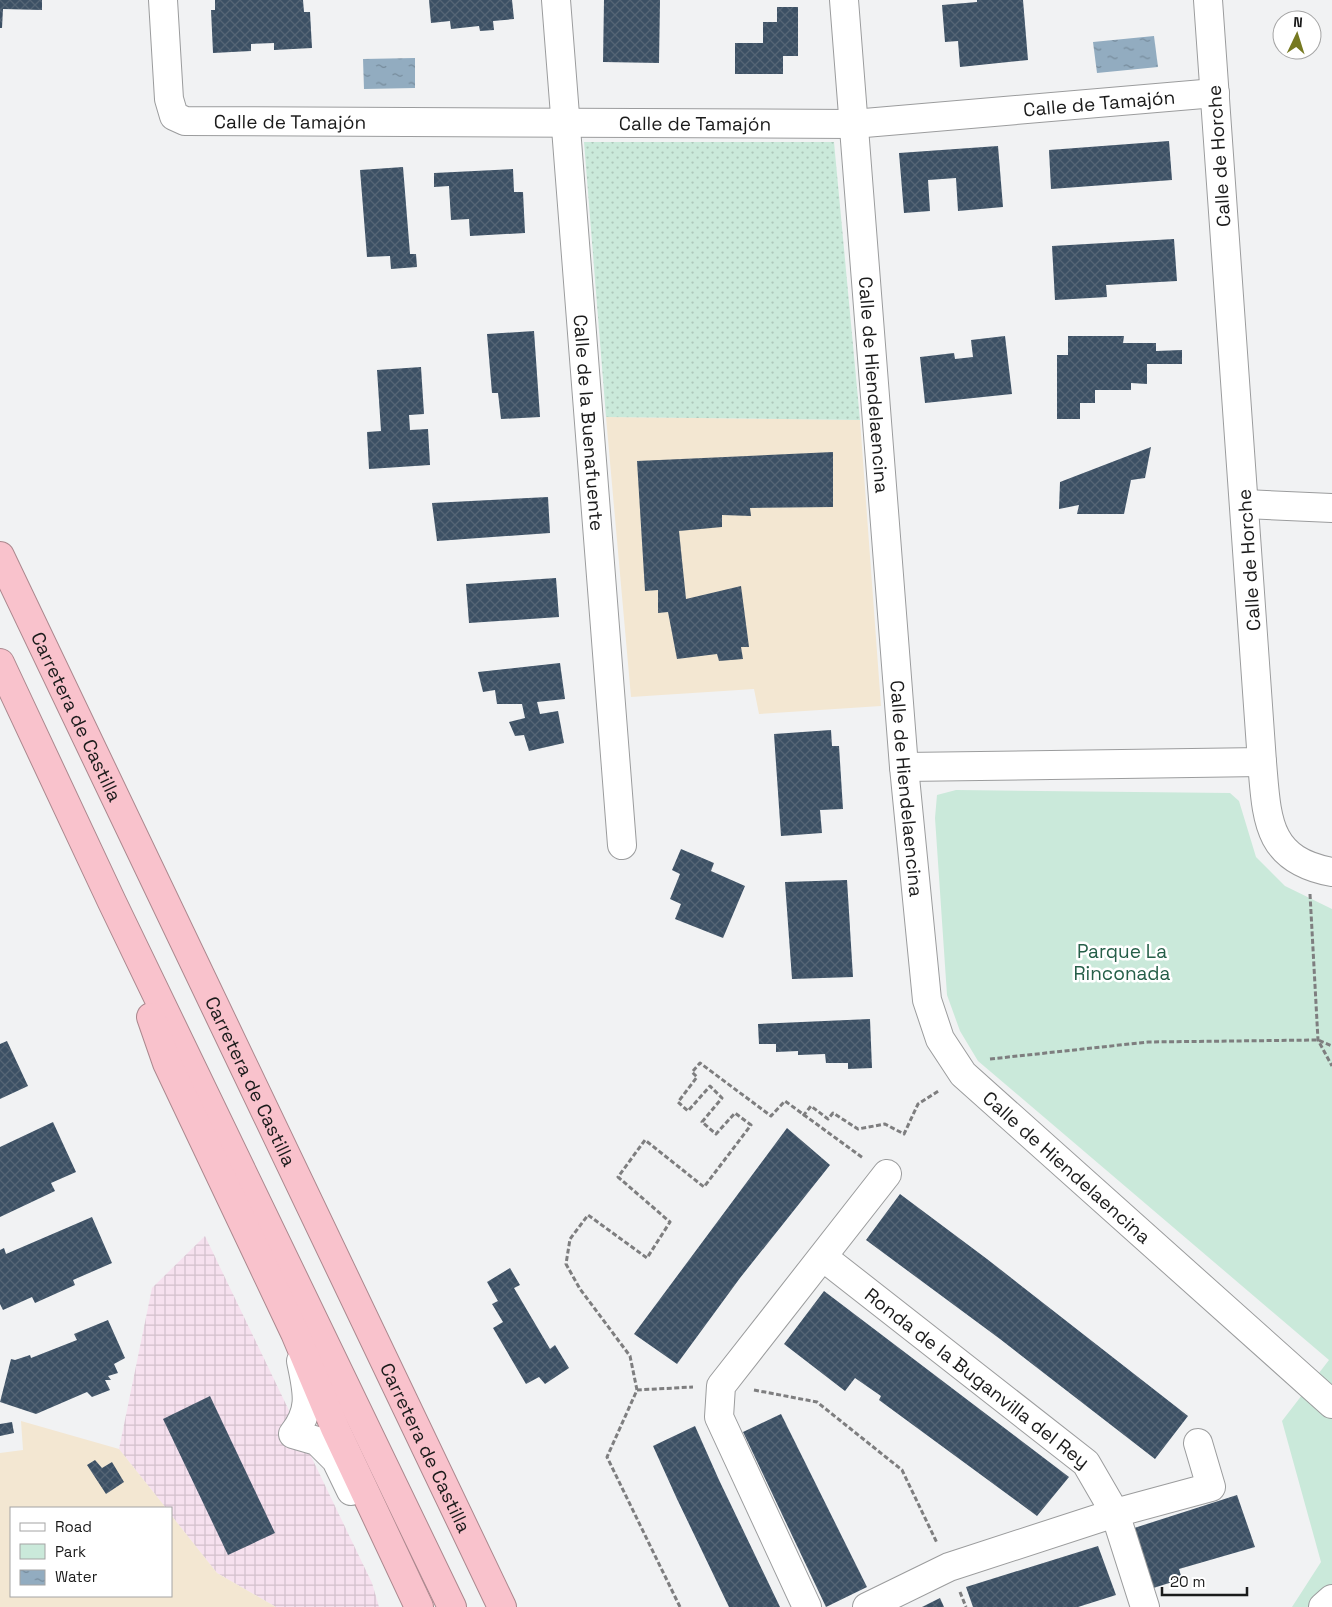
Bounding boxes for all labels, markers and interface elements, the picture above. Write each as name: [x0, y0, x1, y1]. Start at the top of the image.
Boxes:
north arrow: [1272, 10, 1322, 60]
text: N: [1293, 13, 1303, 31]
street label: Calle de Tamajón: [1022, 84, 1176, 122]
street label: Calle de Horche: [1202, 84, 1236, 228]
street label: Calle de Tamajón: [214, 109, 366, 134]
street label: Calle de Tamajón: [619, 110, 771, 136]
street label: Calle de Hiendelaencina: [853, 275, 895, 494]
street label: Calle de la Buenafuente: [568, 313, 610, 532]
street label: Calle de Horche: [1232, 488, 1266, 632]
street label: Carretera de Castilla: [26, 628, 128, 806]
street label: Calle de Hiendelaencina: [885, 679, 929, 898]
park label: Parque La Rinconada: [1074, 939, 1171, 986]
street label: Carretera de Castilla: [200, 992, 302, 1170]
street label: Calle de Hiendelaencina: [978, 1085, 1156, 1249]
street label: Ronda de la Buganvilla del Rey: [860, 1282, 1095, 1474]
street label: Carretera de Castilla: [375, 1359, 477, 1537]
legend: [10, 1507, 172, 1597]
text: Road: [55, 1517, 92, 1536]
text: Park: [55, 1542, 86, 1561]
scale bar: [1162, 1564, 1247, 1596]
text: Water: [55, 1567, 98, 1586]
text: 20 m: [1170, 1572, 1205, 1591]

